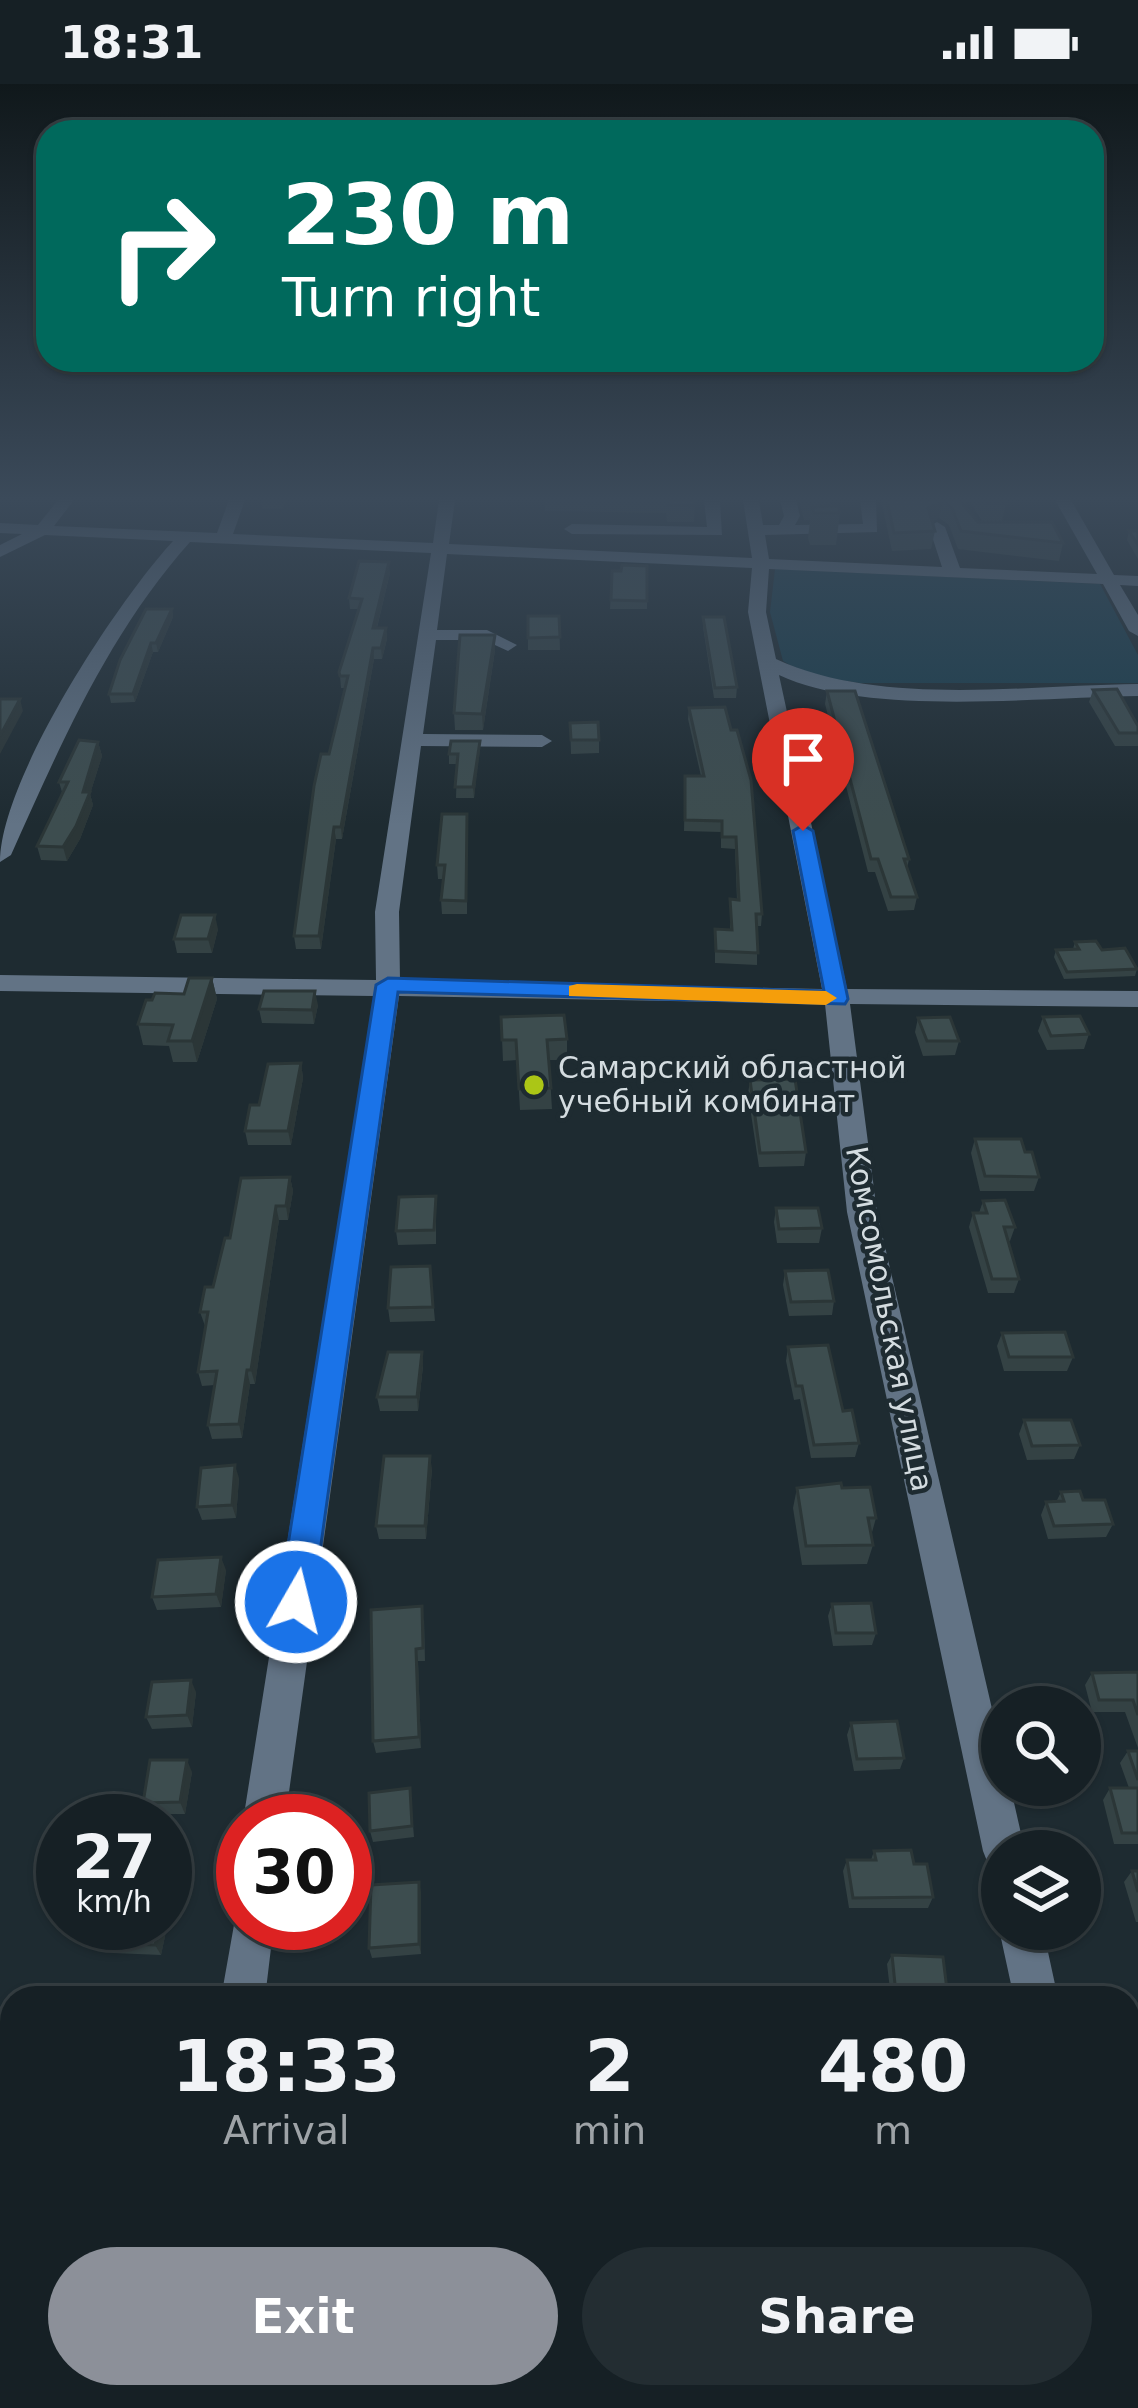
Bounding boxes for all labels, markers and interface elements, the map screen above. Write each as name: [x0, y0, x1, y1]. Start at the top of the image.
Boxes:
text: 18:31: [60, 16, 203, 69]
text: 230 m: [282, 166, 574, 264]
icon: right: [84, 168, 240, 324]
text: Turn right: [282, 266, 541, 329]
pin: [752, 708, 854, 831]
icon: arrive: [770, 726, 836, 792]
place label: Самарский областной учебный комбинат: [558, 1050, 906, 1119]
marker: Самарский областной учебный комбинат: [521, 1072, 547, 1098]
street label: Комсомольская улица: [839, 1143, 940, 1494]
position arrow: [233, 1539, 359, 1665]
map controls: [981, 1686, 1101, 1950]
button: search: [981, 1686, 1101, 1806]
speed limit sign: 30: [216, 1794, 372, 1950]
text: 27: [72, 1822, 156, 1892]
button: layers: [981, 1830, 1101, 1950]
text: km/h: [76, 1884, 152, 1919]
text: 18:33: [172, 2024, 401, 2108]
text: 2: [584, 2024, 634, 2108]
text: 480: [818, 2024, 968, 2108]
text: Arrival: [223, 2108, 350, 2153]
text: min: [573, 2108, 646, 2153]
text: m: [874, 2108, 912, 2153]
button: Exit: [48, 2247, 558, 2385]
button: Share: [582, 2247, 1092, 2385]

